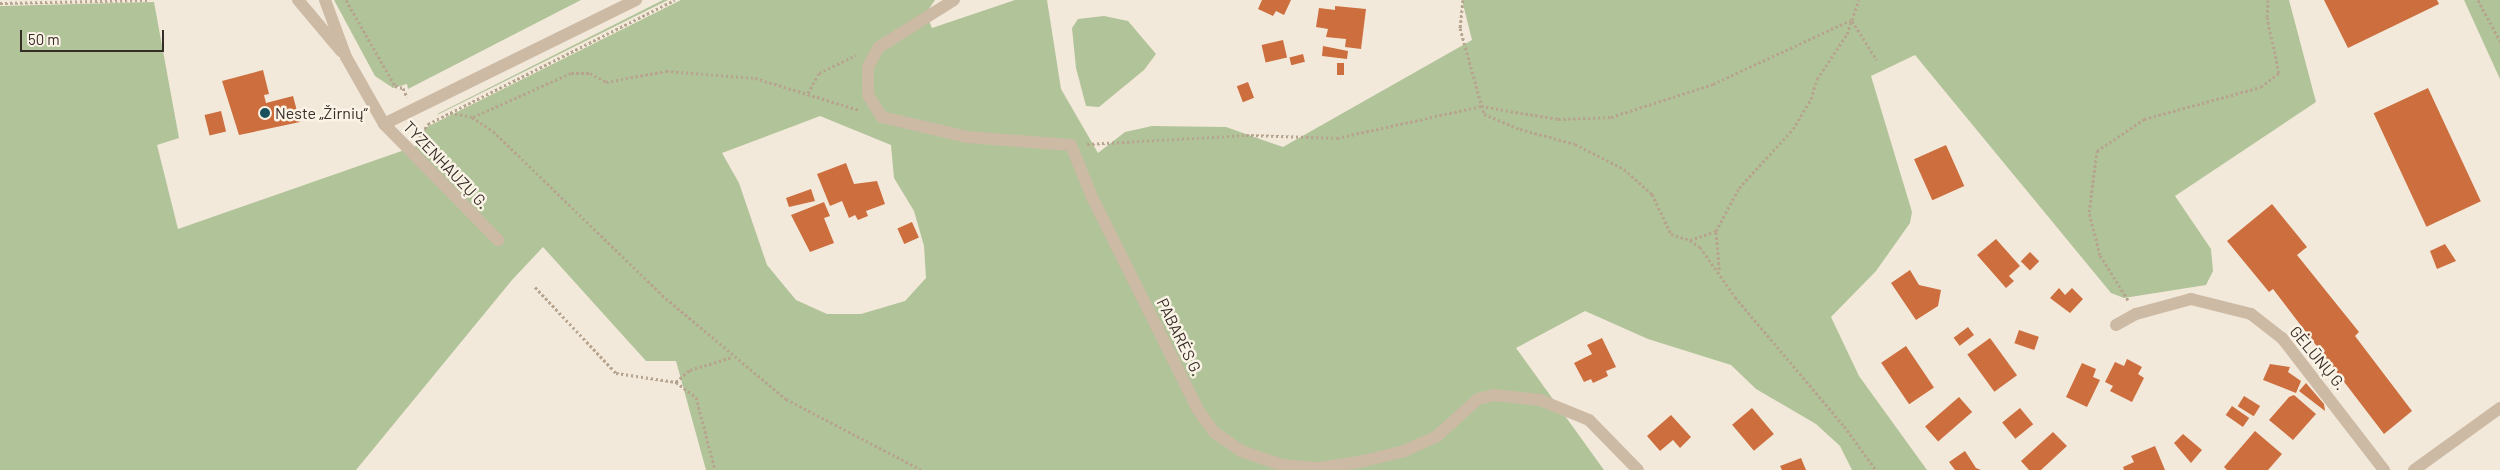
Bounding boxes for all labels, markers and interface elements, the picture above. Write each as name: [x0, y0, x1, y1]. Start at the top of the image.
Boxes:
scale bar: [22, 20, 166, 52]
text: 50 m: [28, 30, 60, 48]
place label: Neste „Žirnių“: [275, 103, 368, 123]
marker: Neste „Žirnių“: [259, 107, 271, 119]
street label: TYZENHAUZŲ G.: [399, 117, 493, 213]
street label: PABARĖS G.: [1153, 295, 1207, 379]
street label: GĖLŪNŲ G.: [2286, 322, 2350, 394]

